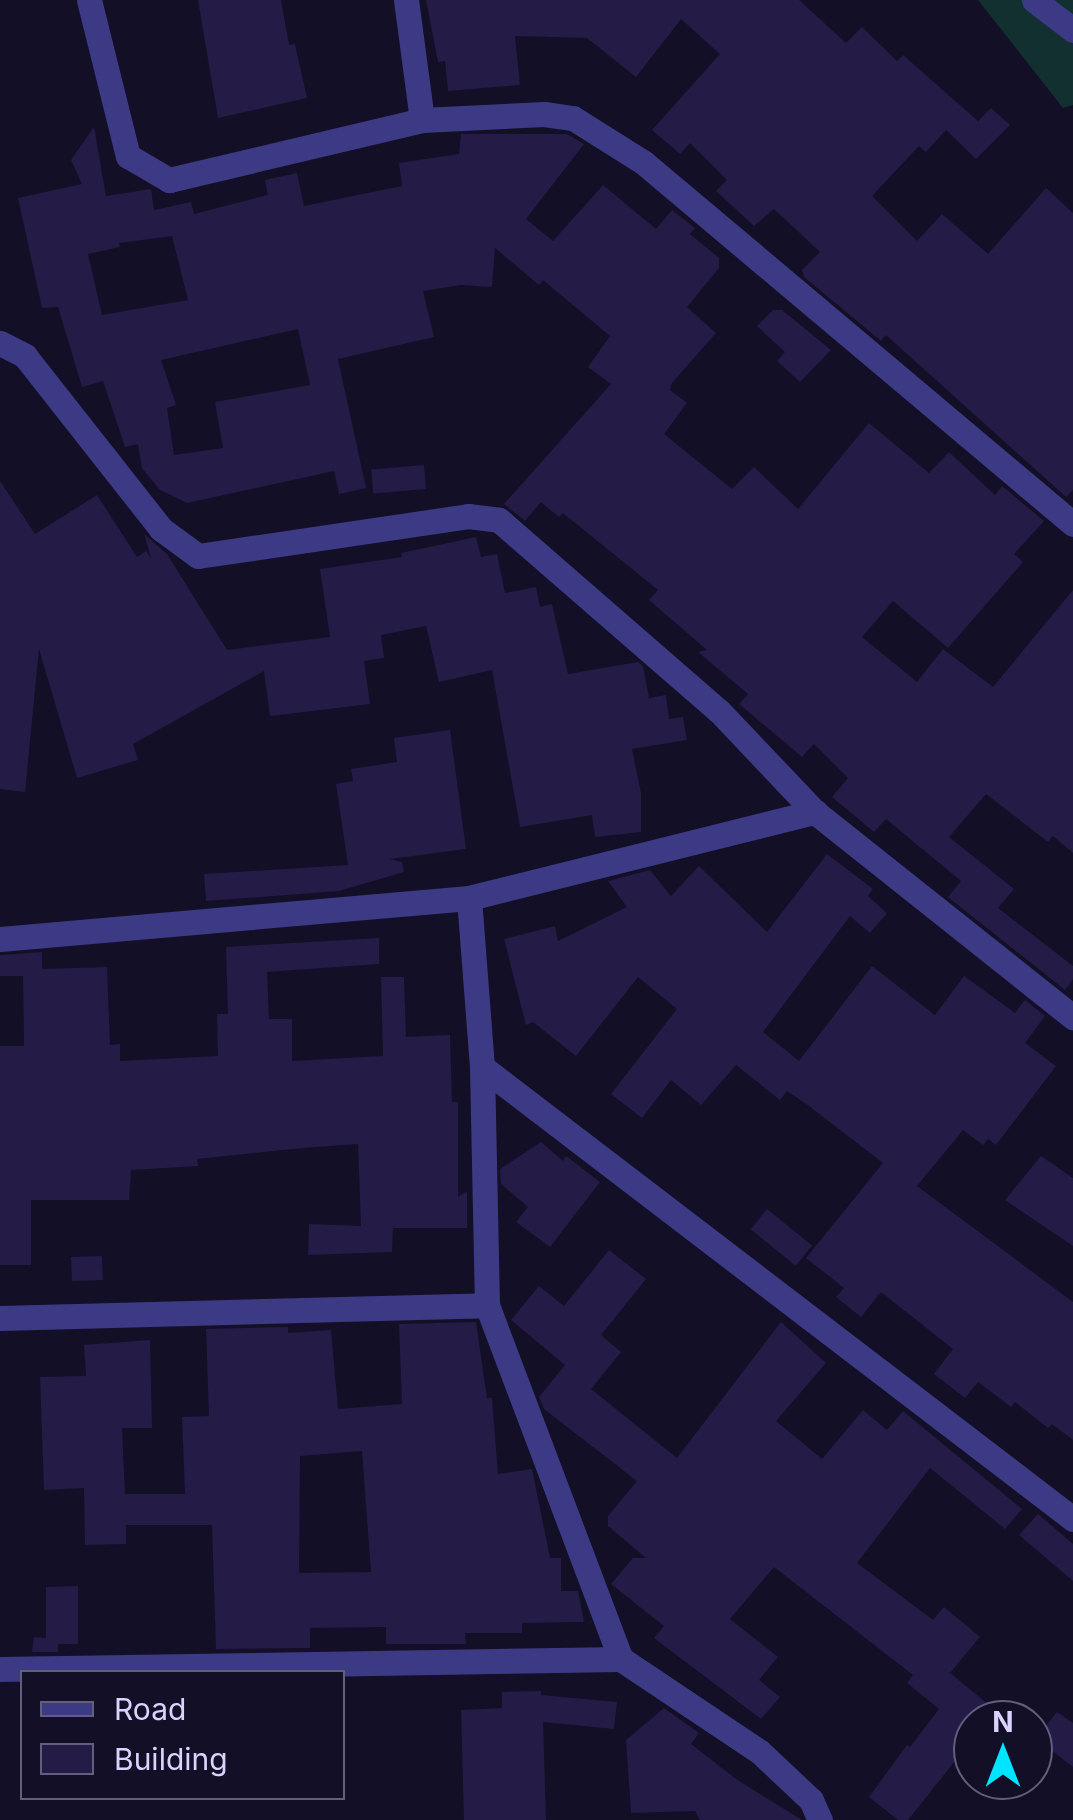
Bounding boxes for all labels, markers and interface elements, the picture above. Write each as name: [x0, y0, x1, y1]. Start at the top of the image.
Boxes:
legend: [20, 1670, 345, 1800]
text: Road: [114, 1691, 186, 1727]
north arrow: [953, 1700, 1053, 1800]
text: N: [992, 1705, 1014, 1739]
text: Building: [114, 1741, 228, 1777]

